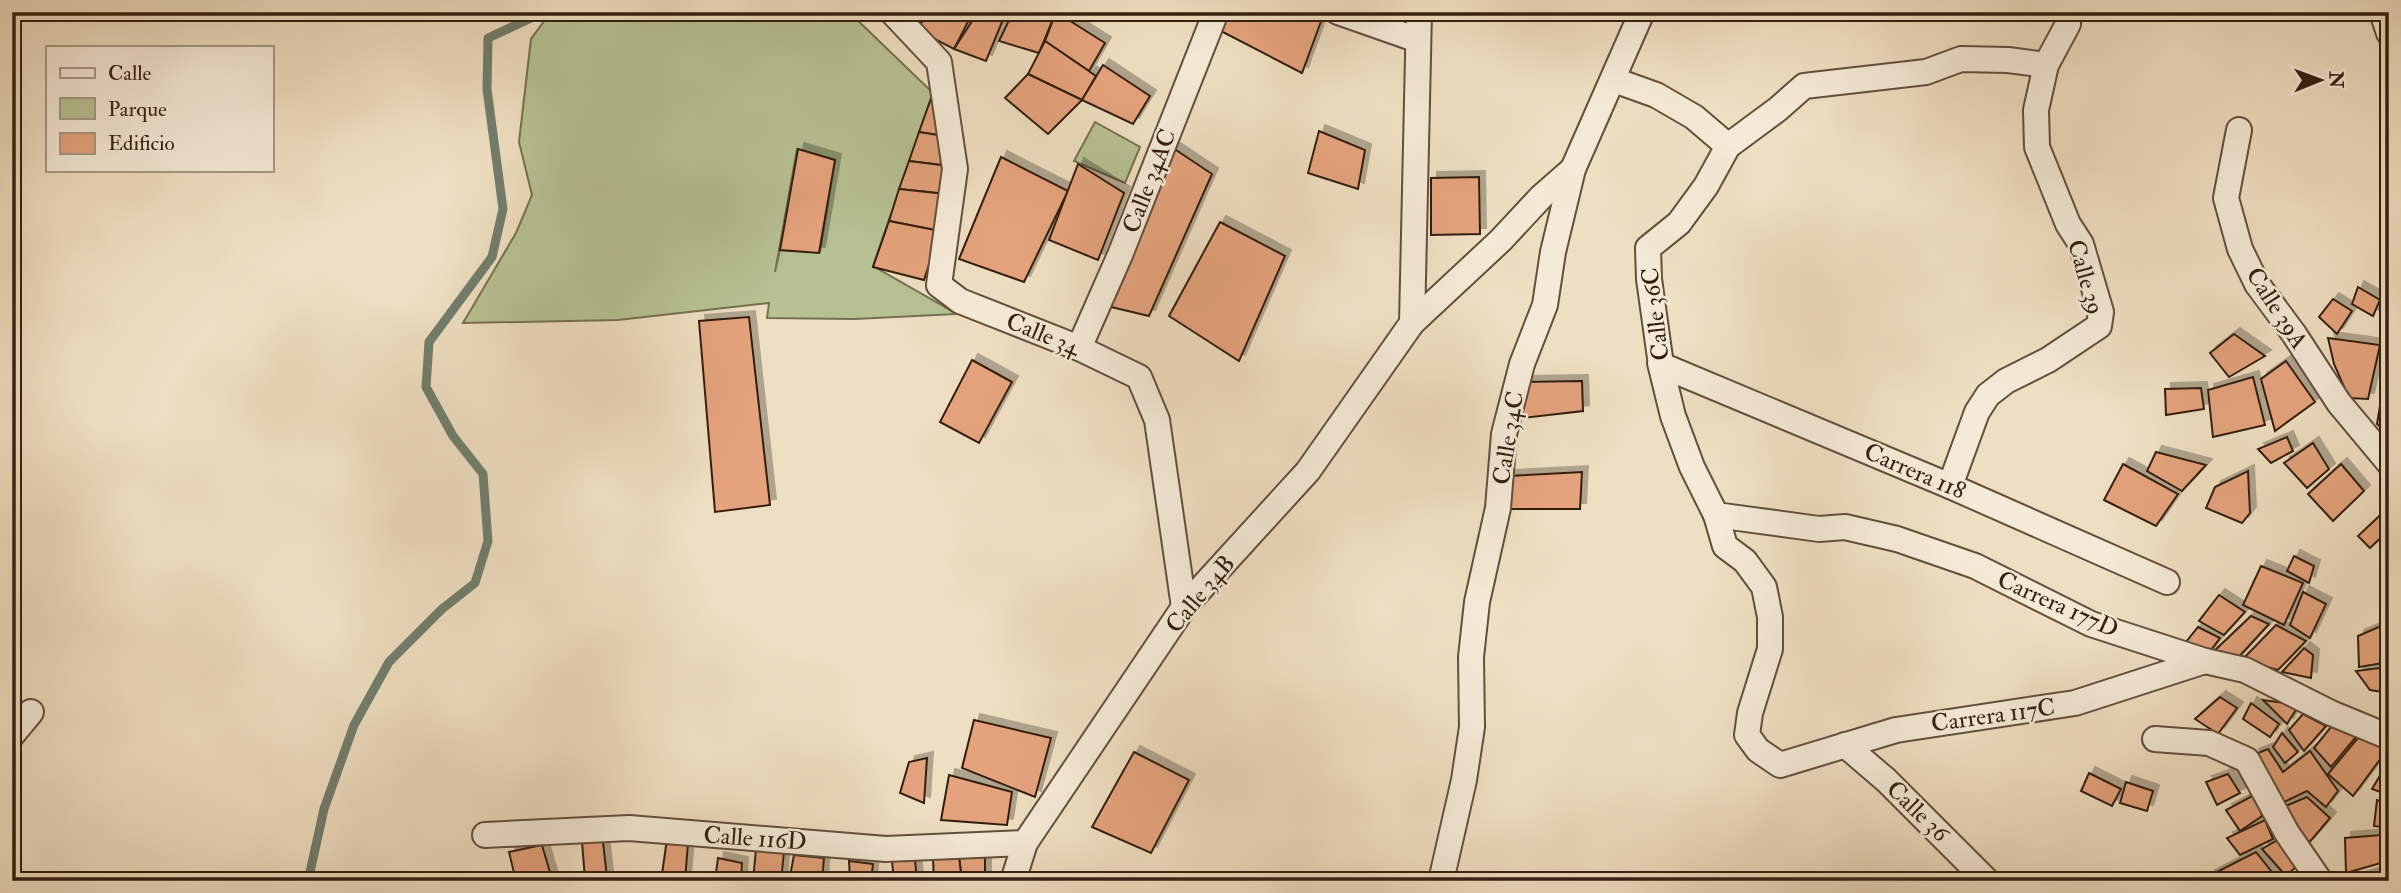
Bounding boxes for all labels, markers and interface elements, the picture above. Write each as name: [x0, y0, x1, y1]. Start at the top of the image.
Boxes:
legend: [46, 46, 273, 172]
north arrow: [2286, 46, 2356, 116]
text: Calle: [108, 60, 152, 87]
text: N: [2324, 70, 2348, 89]
text: Parque: [108, 96, 167, 123]
street label: Calle 34AC: [1115, 125, 1184, 238]
text: Edificio: [108, 130, 175, 157]
street label: Calle 39: [2060, 236, 2111, 318]
street label: Calle 39A: [2239, 262, 2314, 355]
street label: Calle 36C: [1634, 266, 1677, 362]
street label: Calle 34: [1001, 306, 1085, 364]
street label: Calle 34C: [1486, 389, 1531, 487]
street label: Carrera 118: [1859, 436, 1970, 507]
street label: Calle 34B: [1159, 549, 1242, 640]
street label: Carrera 177D: [1992, 564, 2123, 645]
street label: Carrera 117C: [1929, 691, 2057, 740]
street label: Calle 36: [1880, 774, 1957, 850]
street label: Calle 116D: [702, 819, 808, 858]

